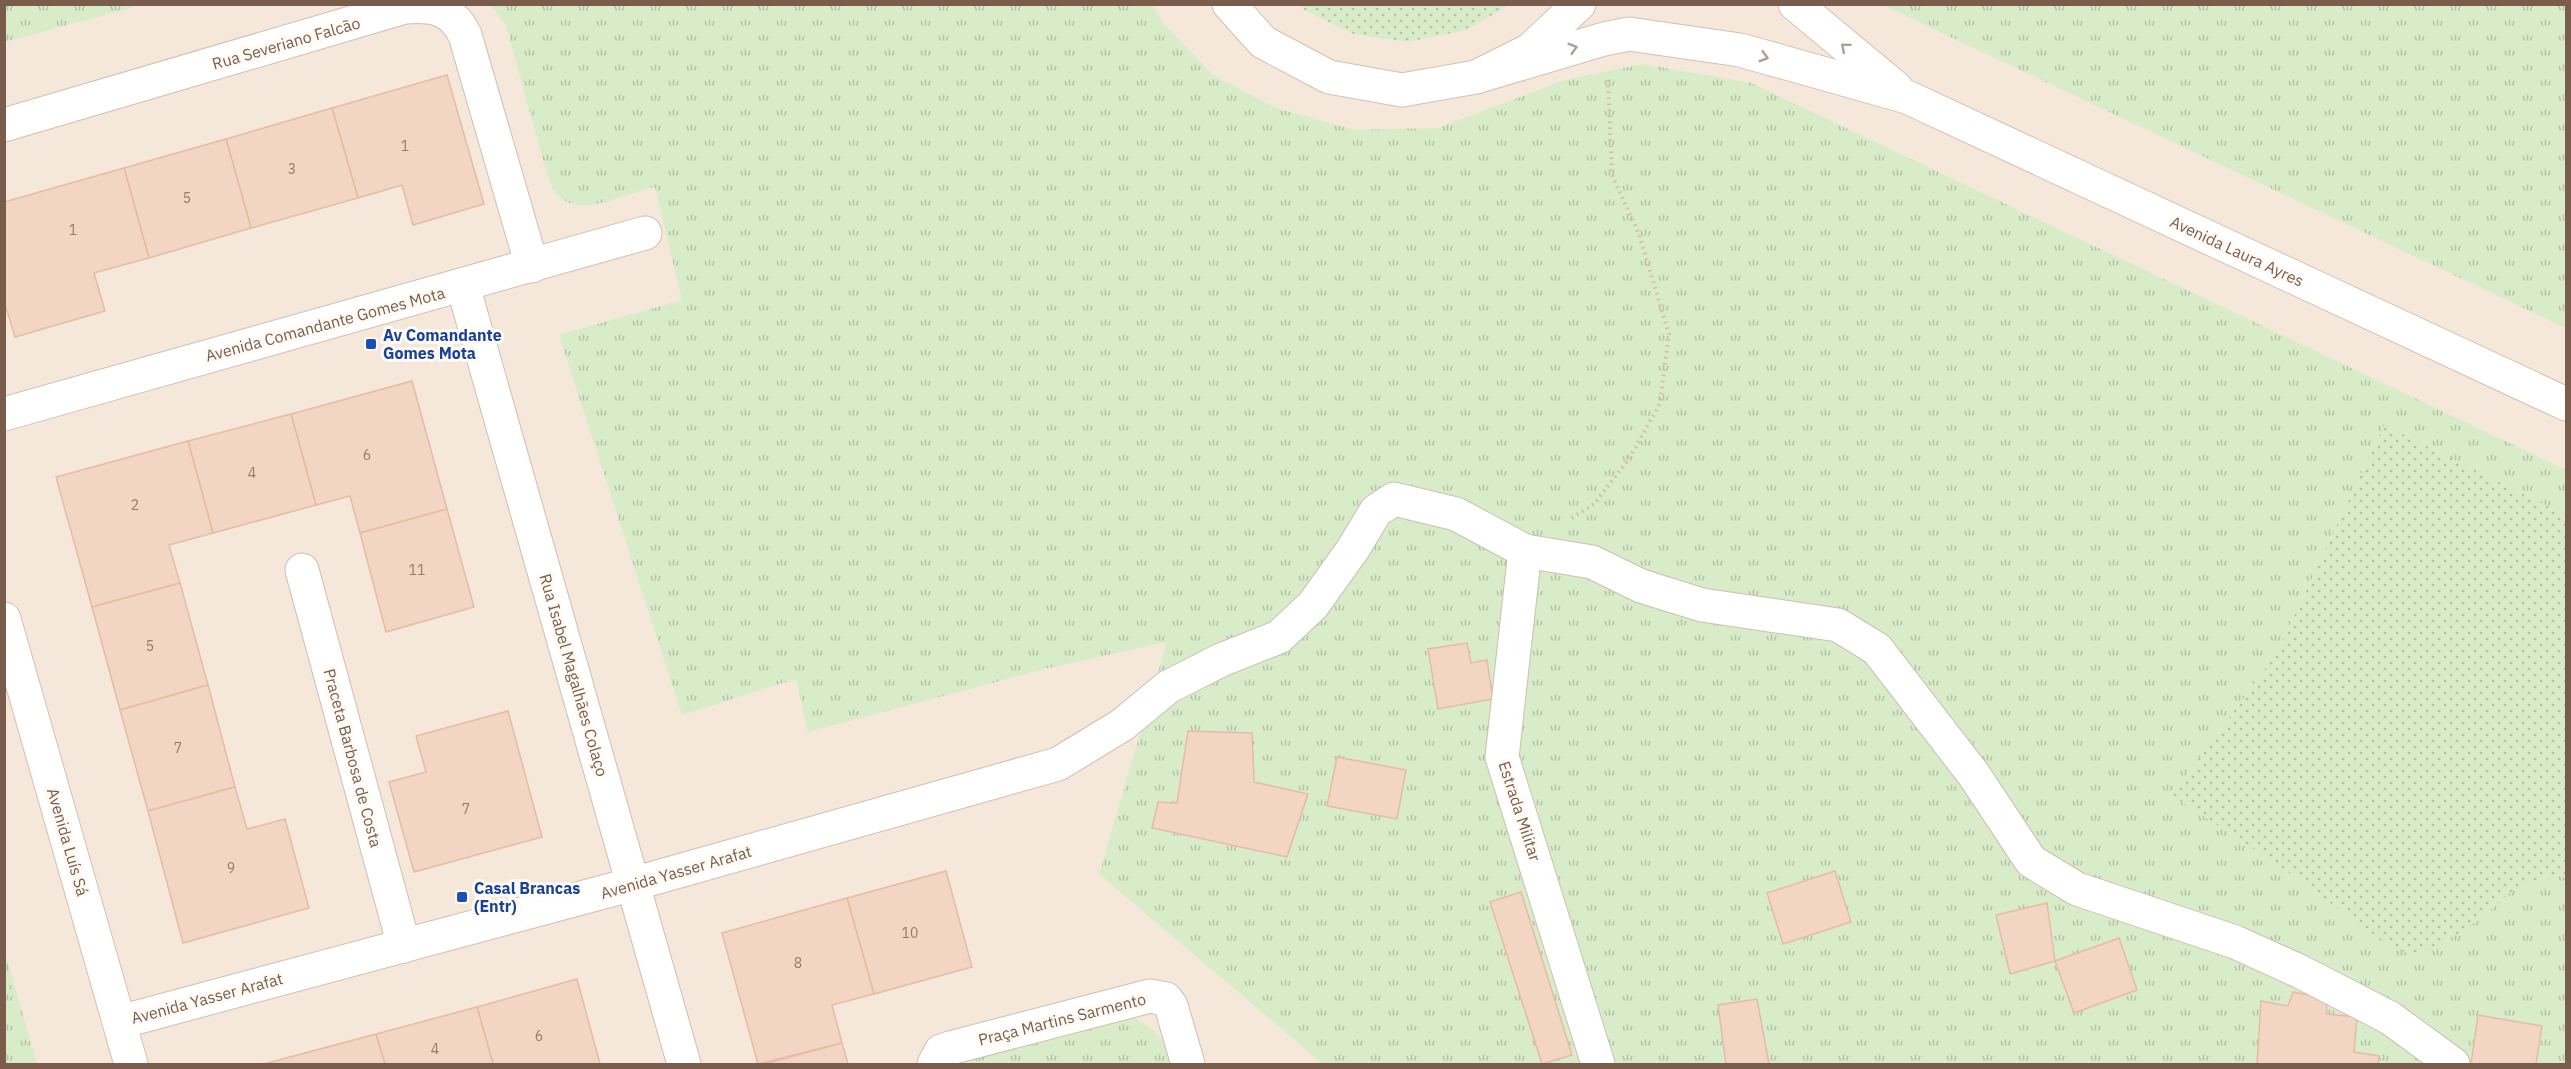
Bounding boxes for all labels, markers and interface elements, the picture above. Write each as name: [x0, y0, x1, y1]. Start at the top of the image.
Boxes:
street label: Rua Severiano Falcão: [210, 12, 362, 74]
one-way arrow: [1567, 43, 1578, 55]
one-way arrow: [1841, 43, 1852, 54]
one-way arrow: [1759, 49, 1769, 62]
house number: 1: [401, 137, 409, 155]
house number: 3: [288, 160, 296, 178]
house number: 5: [183, 189, 191, 207]
street label: Avenida Laura Ayres: [2167, 211, 2307, 291]
house number: 1: [69, 221, 77, 239]
street label: Avenida Comandante Gomes Mota: [203, 282, 447, 366]
place label: Av Comandante Gomes Mota: [383, 325, 502, 363]
marker: Av Comandante Gomes Mota: [364, 337, 378, 351]
house number: 6: [363, 446, 371, 464]
house number: 4: [248, 464, 256, 482]
house number: 2: [131, 496, 139, 514]
house number: 11: [409, 561, 425, 579]
street label: Rua Isabel Magalhães Colaço: [535, 571, 613, 779]
house number: 5: [146, 637, 154, 655]
street label: Praceta Barbosa de Costa: [319, 666, 387, 850]
house number: 7: [174, 739, 182, 757]
street label: Estrada Militar: [1494, 758, 1546, 864]
street label: Avenida Luís Sá: [43, 786, 93, 899]
house number: 7: [462, 800, 470, 818]
street label: Avenida Yasser Arafat: [598, 841, 754, 903]
house number: 9: [227, 859, 235, 877]
place label: Casal Brancas (Entr): [474, 878, 580, 916]
marker: Casal Brancas (Entr): [455, 890, 469, 904]
house number: 10: [902, 924, 918, 942]
house number: 8: [794, 954, 802, 972]
street label: Avenida Yasser Arafat: [129, 968, 285, 1028]
street label: Praça Martins Sarmento: [976, 988, 1148, 1050]
house number: 6: [535, 1027, 543, 1045]
house number: 4: [431, 1040, 439, 1058]

